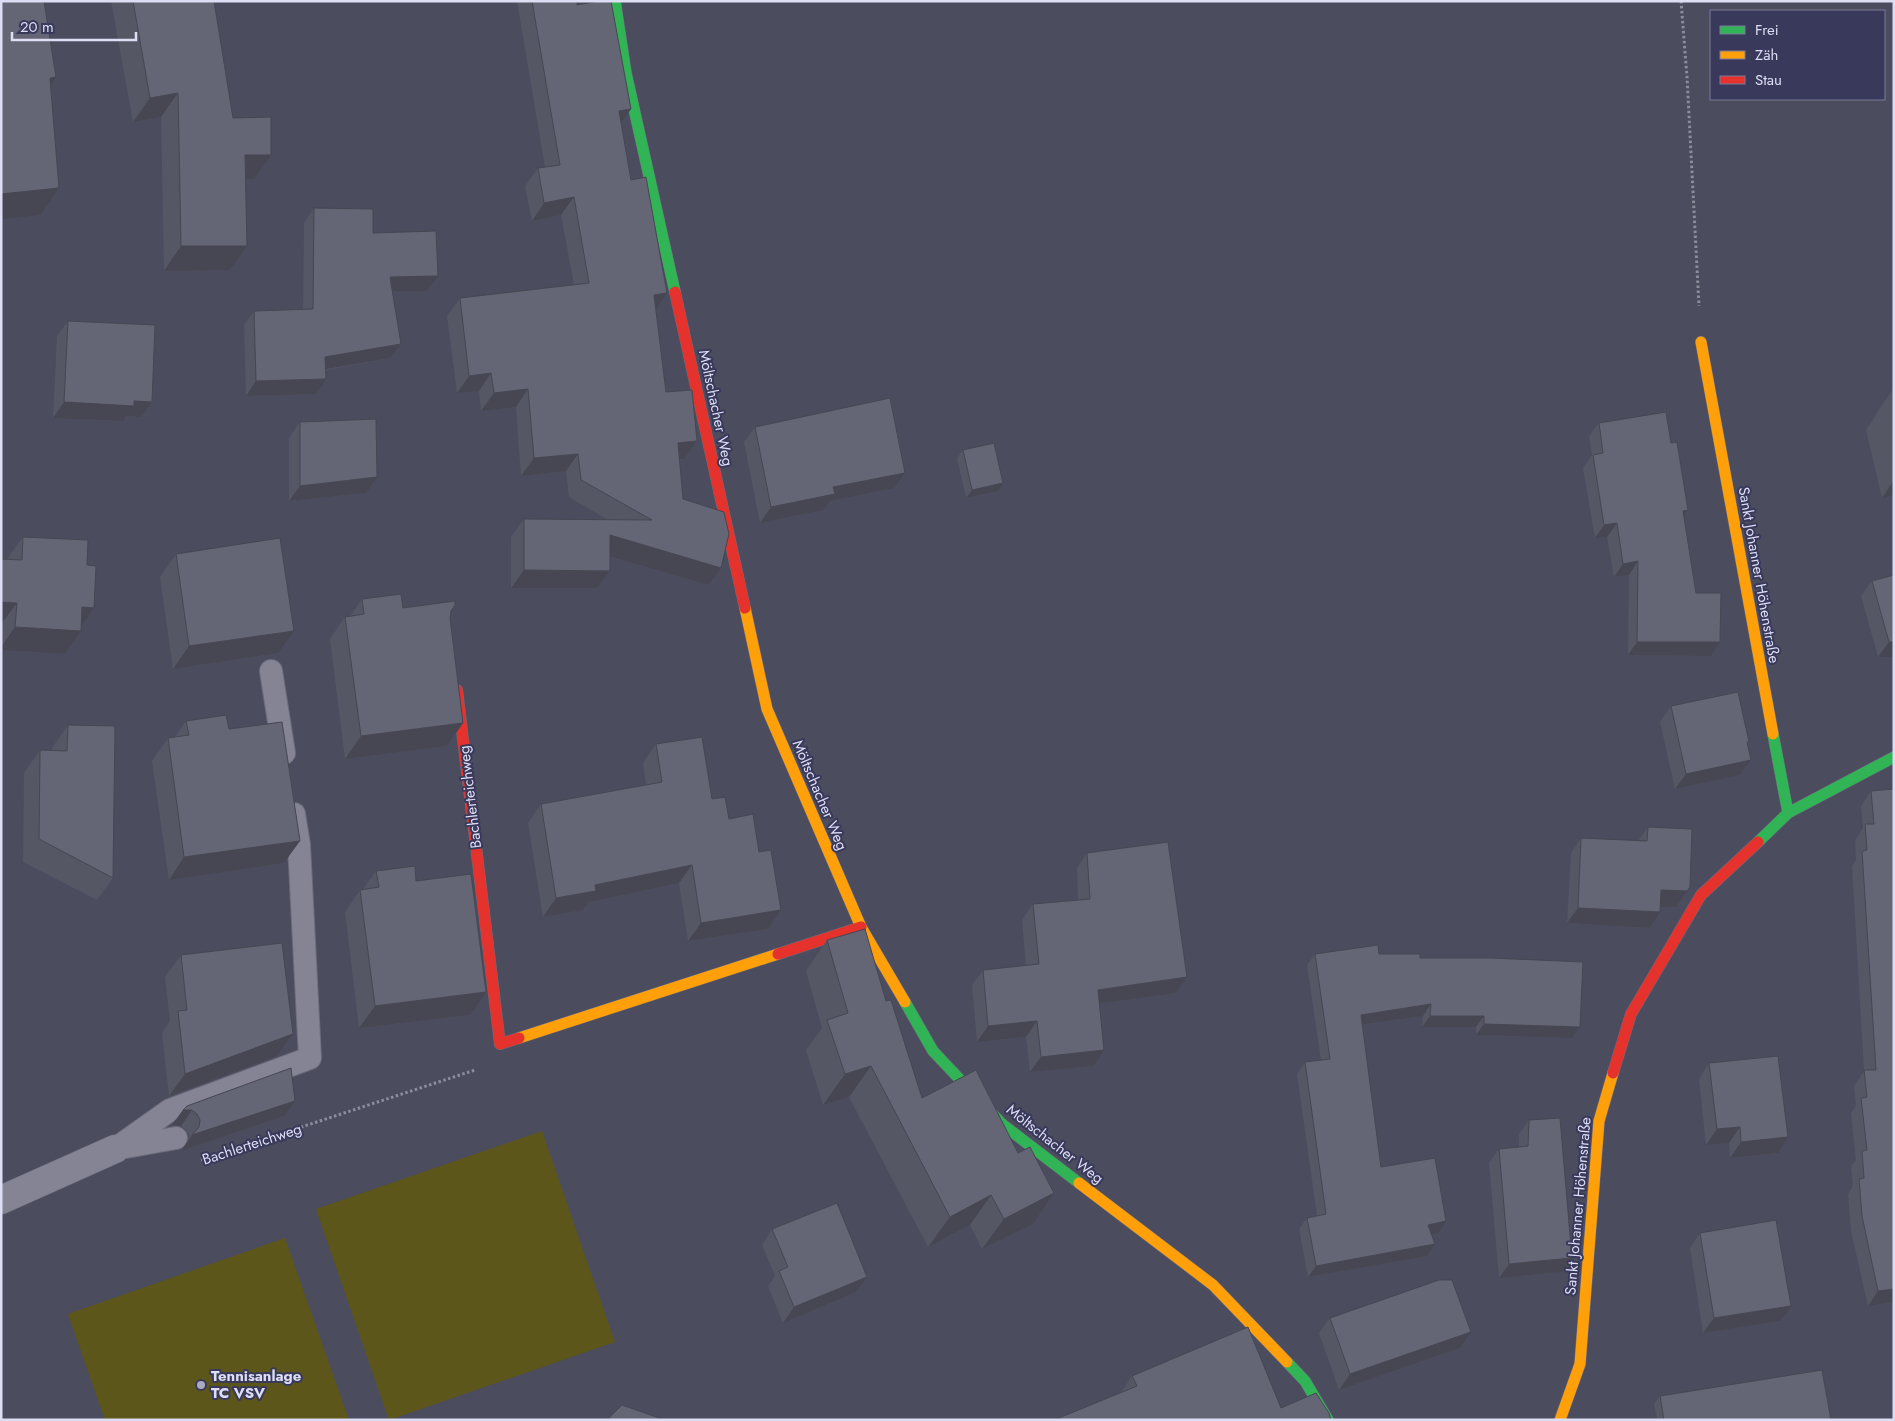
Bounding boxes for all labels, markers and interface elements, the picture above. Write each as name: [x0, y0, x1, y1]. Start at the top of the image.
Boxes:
scale bar: [12, 10, 136, 42]
legend: [1710, 10, 1885, 100]
text: 20 m: [20, 16, 54, 38]
text: Frei: [1755, 19, 1779, 41]
text: Zäh: [1755, 44, 1778, 66]
text: Stau: [1755, 69, 1782, 91]
street label: Möltschacher Weg: [693, 348, 739, 468]
street label: Sankt Johanner Höhenstraße: [1733, 485, 1785, 665]
street label: Möltschacher Weg: [787, 736, 853, 854]
street label: Bachlerteichweg: [453, 744, 487, 850]
street label: Möltschacher Weg: [1002, 1099, 1108, 1189]
street label: Sankt Johanner Höhenstraße: [1559, 1116, 1597, 1296]
street label: Bachlerteichweg: [199, 1118, 305, 1170]
place label: Tennisanlage TC VSV: [211, 1365, 302, 1404]
marker: Tennisanlage TC VSV: [195, 1379, 207, 1391]

